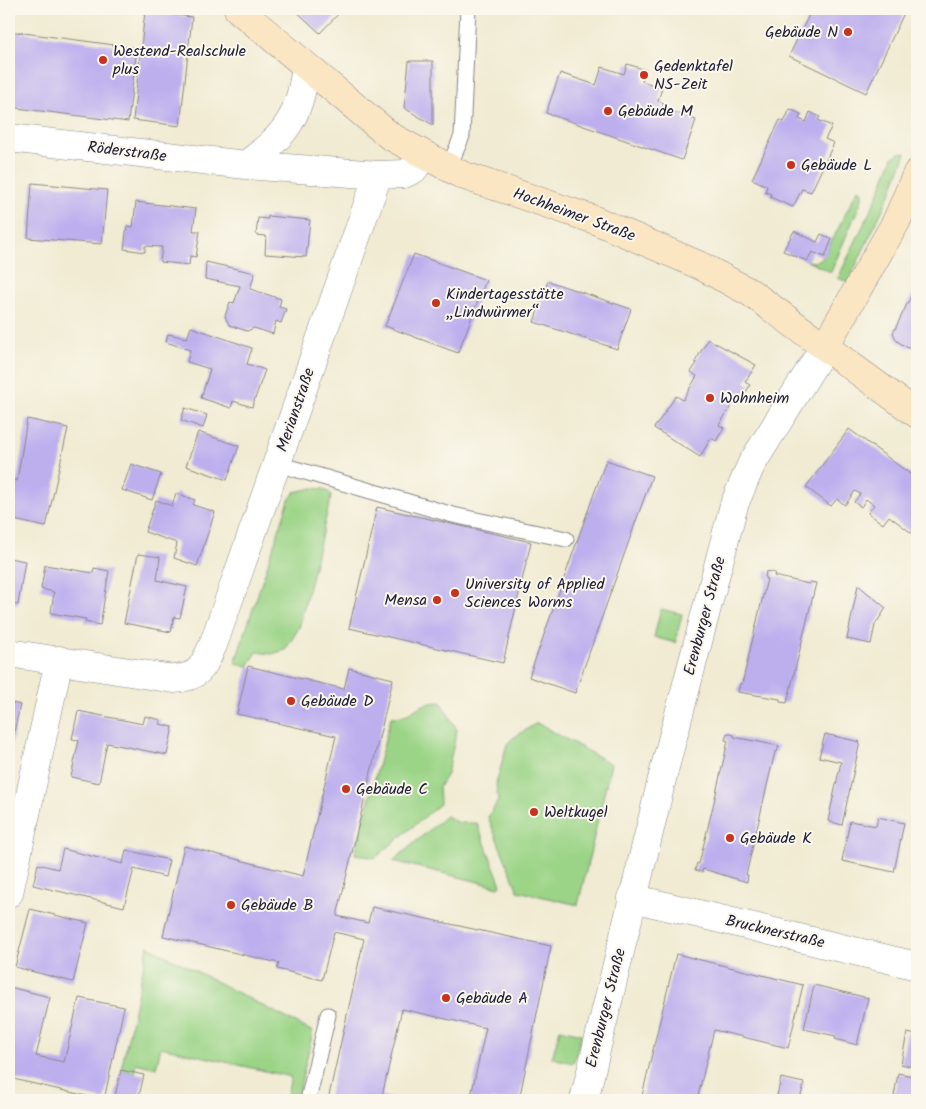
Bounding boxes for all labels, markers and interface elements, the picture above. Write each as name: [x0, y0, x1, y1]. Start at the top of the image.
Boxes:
place label: Gebäude N: [765, 20, 838, 45]
marker: Gebäude N: [842, 26, 854, 38]
place label: Westend-Realschule plus: [112, 39, 246, 82]
marker: Westend-Realschule plus: [97, 54, 109, 66]
place label: Gedenktafel NS-Zeit: [654, 54, 733, 97]
marker: Gedenktafel NS-Zeit: [638, 69, 650, 81]
place label: Gebäude M: [618, 99, 693, 124]
marker: Gebäude M: [602, 105, 614, 117]
street label: Röderstraße: [86, 135, 168, 169]
place label: Gebäude L: [801, 153, 872, 178]
marker: Gebäude L: [785, 159, 797, 171]
street label: Hochheimer Straße: [509, 181, 639, 249]
place label: Kindertagesstätte „Lindwürmer“: [446, 282, 564, 325]
marker: Kindertagesstätte „Lindwürmer“: [430, 297, 442, 309]
street label: Merianstraße: [270, 365, 322, 455]
place label: Wohnheim: [720, 386, 789, 411]
marker: Wohnheim: [704, 392, 716, 404]
street label: Erenburger Straße: [677, 554, 733, 678]
place label: University of Applied Sciences Worms: [465, 572, 606, 615]
marker: University of Applied Sciences Worms: [449, 587, 461, 599]
place label: Mensa: [384, 588, 427, 613]
marker: Mensa: [431, 594, 443, 606]
place label: Gebäude D: [301, 689, 374, 714]
marker: Gebäude D: [285, 695, 297, 707]
place label: Gebäude C: [356, 777, 428, 802]
marker: Gebäude C: [340, 783, 352, 795]
place label: Weltkugel: [544, 800, 608, 825]
marker: Weltkugel: [528, 806, 540, 818]
place label: Gebäude K: [740, 826, 812, 851]
marker: Gebäude K: [724, 832, 736, 844]
place label: Gebäude B: [241, 893, 313, 918]
marker: Gebäude B: [225, 899, 237, 911]
street label: Brucknerstraße: [723, 908, 827, 956]
street label: Erenburger Straße: [579, 946, 633, 1070]
place label: Gebäude A: [456, 986, 528, 1011]
marker: Gebäude A: [440, 992, 452, 1004]

